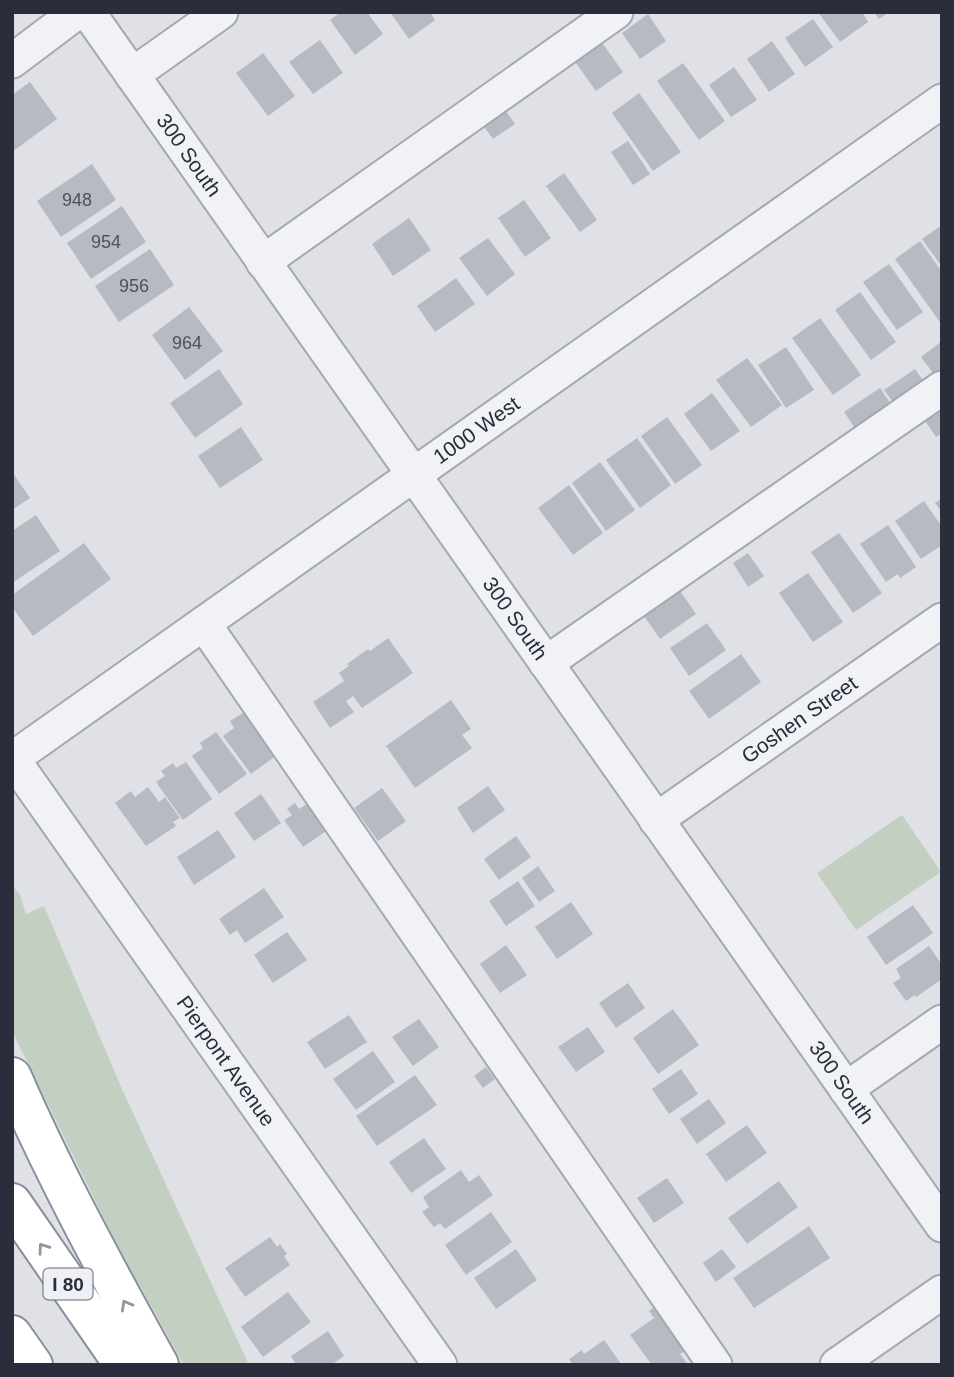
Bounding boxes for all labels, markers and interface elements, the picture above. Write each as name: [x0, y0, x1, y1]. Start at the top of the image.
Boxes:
street label: 300 South: [152, 109, 226, 201]
house number: 948: [62, 190, 92, 210]
house number: 954: [91, 232, 121, 252]
house number: 956: [119, 276, 149, 296]
house number: 964: [172, 333, 202, 353]
street label: 1000 West: [429, 392, 524, 468]
street label: 300 South: [479, 573, 553, 664]
street label: Goshen Street: [737, 671, 861, 768]
street label: Pierpont Avenue: [172, 991, 280, 1130]
street label: 300 South: [805, 1036, 879, 1128]
one-way arrow: [39, 1243, 51, 1256]
road number: I 80: [43, 1268, 92, 1300]
one-way arrow: [121, 1300, 134, 1312]

